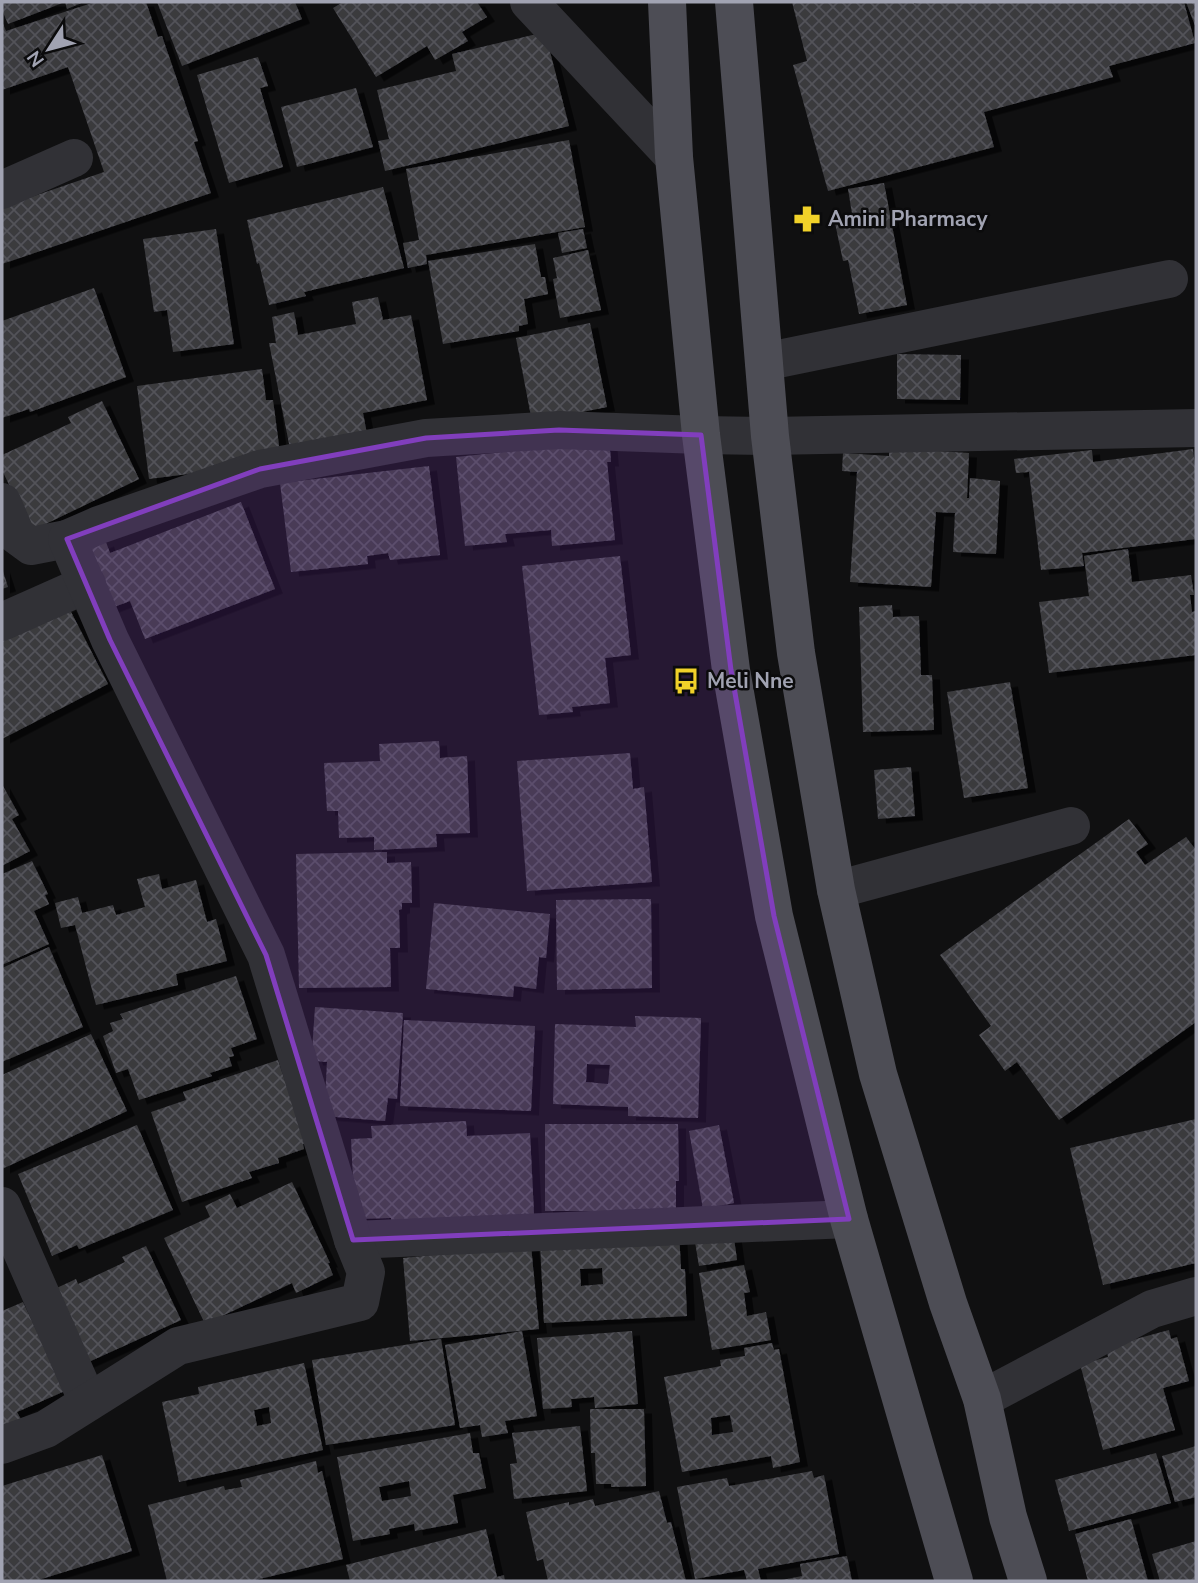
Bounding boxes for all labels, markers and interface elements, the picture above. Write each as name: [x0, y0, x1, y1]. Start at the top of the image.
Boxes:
north arrow: [14, 14, 84, 84]
text: N: [21, 45, 51, 72]
pharmacy icon: Amini Pharmacy: [792, 204, 822, 234]
place label: Amini Pharmacy: [828, 205, 988, 233]
bus stop icon: Meli Nne: [671, 666, 701, 696]
place label: Meli Nne: [707, 667, 794, 695]

